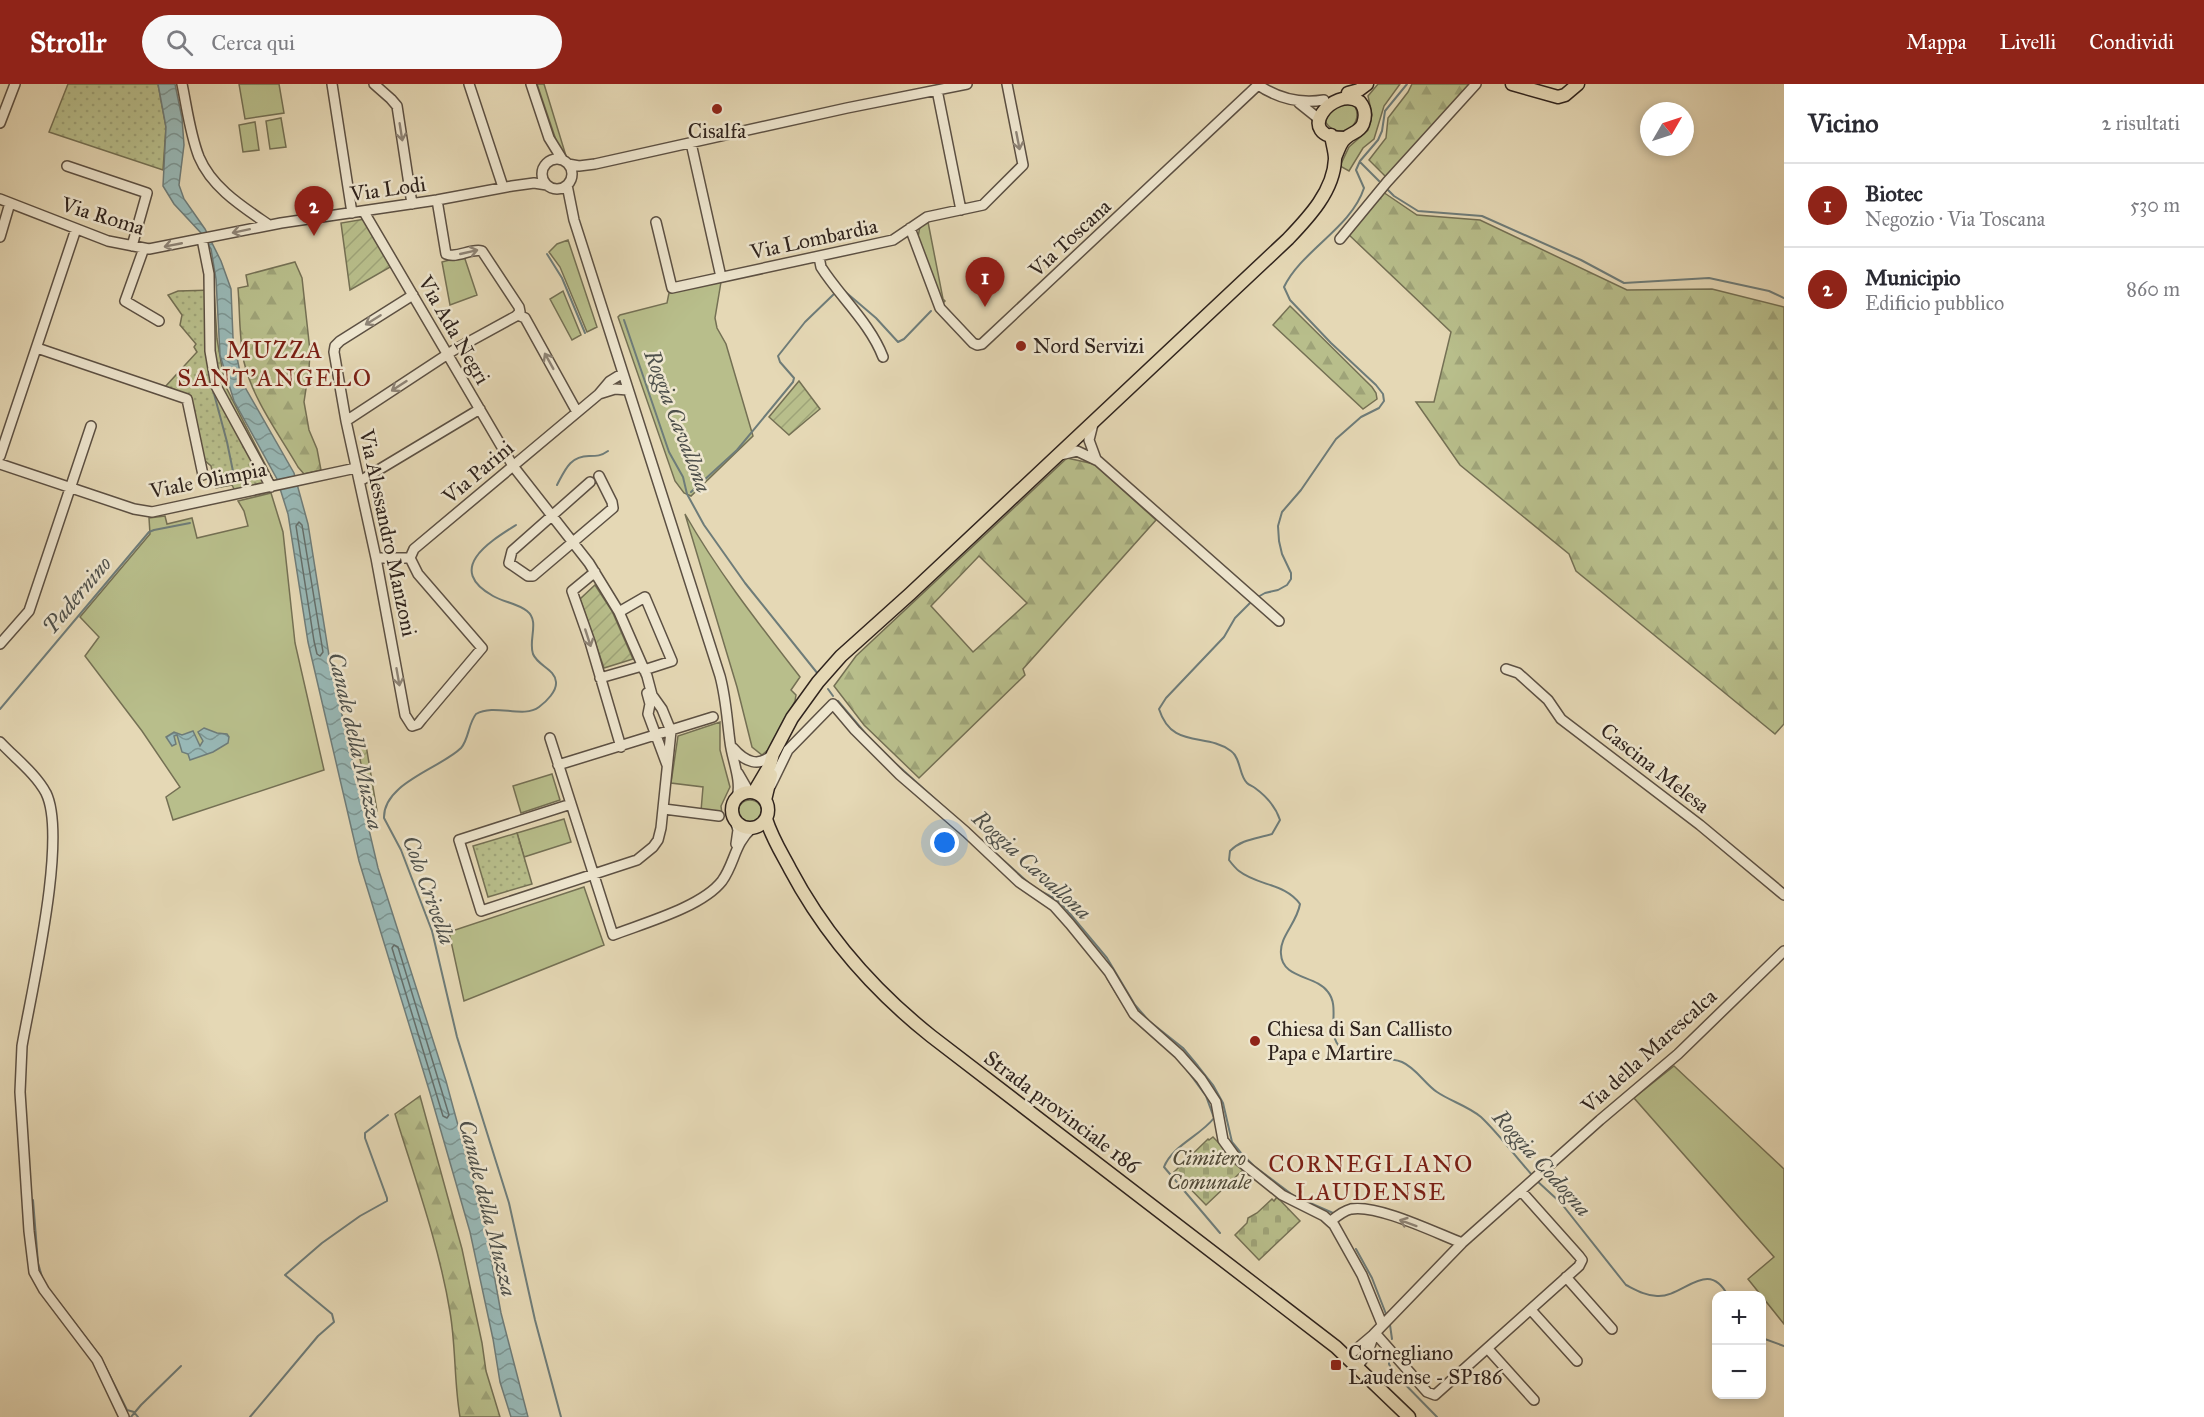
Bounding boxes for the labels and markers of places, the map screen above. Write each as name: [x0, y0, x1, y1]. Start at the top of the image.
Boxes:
marker: Cisalfa: [710, 102, 724, 116]
place label: Cisalfa: [688, 118, 746, 144]
pin: 2: [294, 186, 334, 236]
pin: 1: [966, 258, 1004, 307]
place label: Nord Servizi: [1033, 333, 1145, 359]
marker: Nord Servizi: [1014, 339, 1028, 353]
place label: Chiesa di San Callisto Papa e Martire: [1267, 1016, 1453, 1066]
marker: Chiesa di San Callisto Papa e Martire: [1248, 1034, 1262, 1048]
place label: Cornegliano Laudense - SP186: [1348, 1340, 1504, 1390]
marker: Cornegliano Laudense - SP186: [1329, 1358, 1343, 1372]

